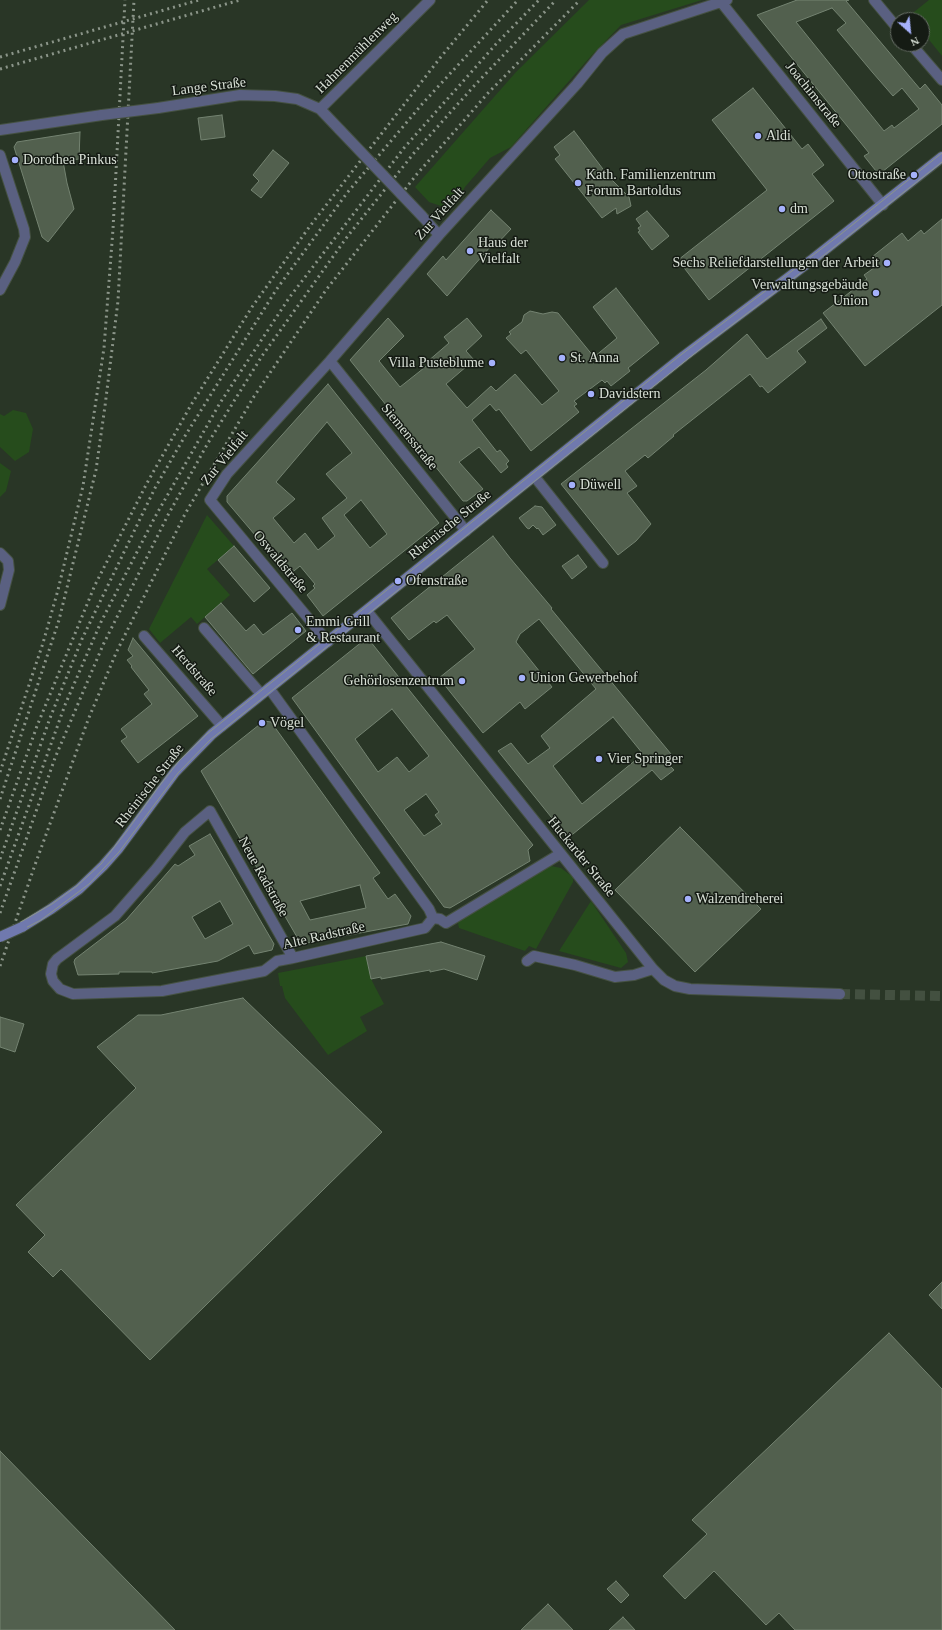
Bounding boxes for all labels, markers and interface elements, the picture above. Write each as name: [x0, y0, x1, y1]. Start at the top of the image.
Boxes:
street label: Hahnenmühlenweg: [313, 9, 401, 97]
north arrow: [890, 12, 930, 52]
text: N: [909, 35, 921, 49]
street label: Joachimstraße: [781, 59, 845, 131]
street label: Lange Straße: [171, 74, 247, 100]
place label: Aldi: [766, 128, 791, 144]
marker: Aldi: [753, 131, 763, 141]
place label: Dorothea Pinkus: [23, 152, 117, 168]
marker: Dorothea Pinkus: [10, 155, 20, 165]
place label: Kath. Familienzentrum Forum Bartoldus: [586, 167, 716, 200]
place label: Ottostraße: [848, 167, 906, 183]
marker: Ottostraße: [909, 170, 919, 180]
marker: Kath. Familienzentrum Forum Bartoldus: [573, 178, 583, 188]
street label: Zur Vielfalt: [412, 184, 468, 244]
place label: dm: [790, 201, 808, 217]
marker: dm: [777, 204, 787, 214]
place label: Haus der Vielfalt: [478, 235, 528, 268]
marker: Haus der Vielfalt: [465, 246, 475, 256]
place label: Sechs Reliefdarstellungen der Arbeit: [673, 255, 879, 271]
marker: Sechs Reliefdarstellungen der Arbeit: [882, 258, 892, 268]
place label: Verwaltungsgebäude Union: [751, 277, 868, 310]
marker: Verwaltungsgebäude Union: [871, 288, 881, 298]
place label: St. Anna: [570, 350, 619, 366]
marker: St. Anna: [557, 353, 567, 363]
place label: Villa Pusteblume: [388, 355, 484, 371]
marker: Villa Pusteblume: [487, 358, 497, 368]
place label: Davidstern: [599, 386, 660, 402]
marker: Davidstern: [586, 389, 596, 399]
street label: Siemensstraße: [377, 400, 441, 474]
street label: Zur Vielfalt: [198, 427, 252, 489]
place label: Düwell: [580, 477, 621, 493]
marker: Düwell: [567, 480, 577, 490]
street label: Rheinische Straße: [405, 487, 495, 563]
street label: Oswaldstraße: [249, 527, 311, 597]
place label: Ofenstraße: [406, 573, 467, 589]
marker: Ofenstraße: [393, 576, 403, 586]
place label: Emmi Grill & Restaurant: [306, 614, 380, 646]
marker: Emmi Grill & Restaurant: [293, 625, 303, 635]
street label: Herdstraße: [168, 642, 220, 700]
place label: Union Gewerbehof: [530, 670, 638, 686]
place label: Gehörlosenzentrum: [344, 673, 454, 689]
marker: Union Gewerbehof: [517, 673, 527, 683]
marker: Gehörlosenzentrum: [457, 676, 467, 686]
place label: Vögel: [270, 715, 304, 731]
marker: Vögel: [257, 718, 267, 728]
street label: Rheinische Straße: [112, 741, 188, 831]
place label: Vier Springer: [607, 751, 683, 767]
marker: Vier Springer: [594, 754, 604, 764]
street label: Huckarder Straße: [544, 814, 618, 900]
street label: Neue Radstraße: [234, 834, 292, 920]
place label: Walzendreherei: [696, 891, 783, 907]
marker: Walzendreherei: [683, 894, 693, 904]
street label: Alte Radstraße: [281, 918, 367, 954]

